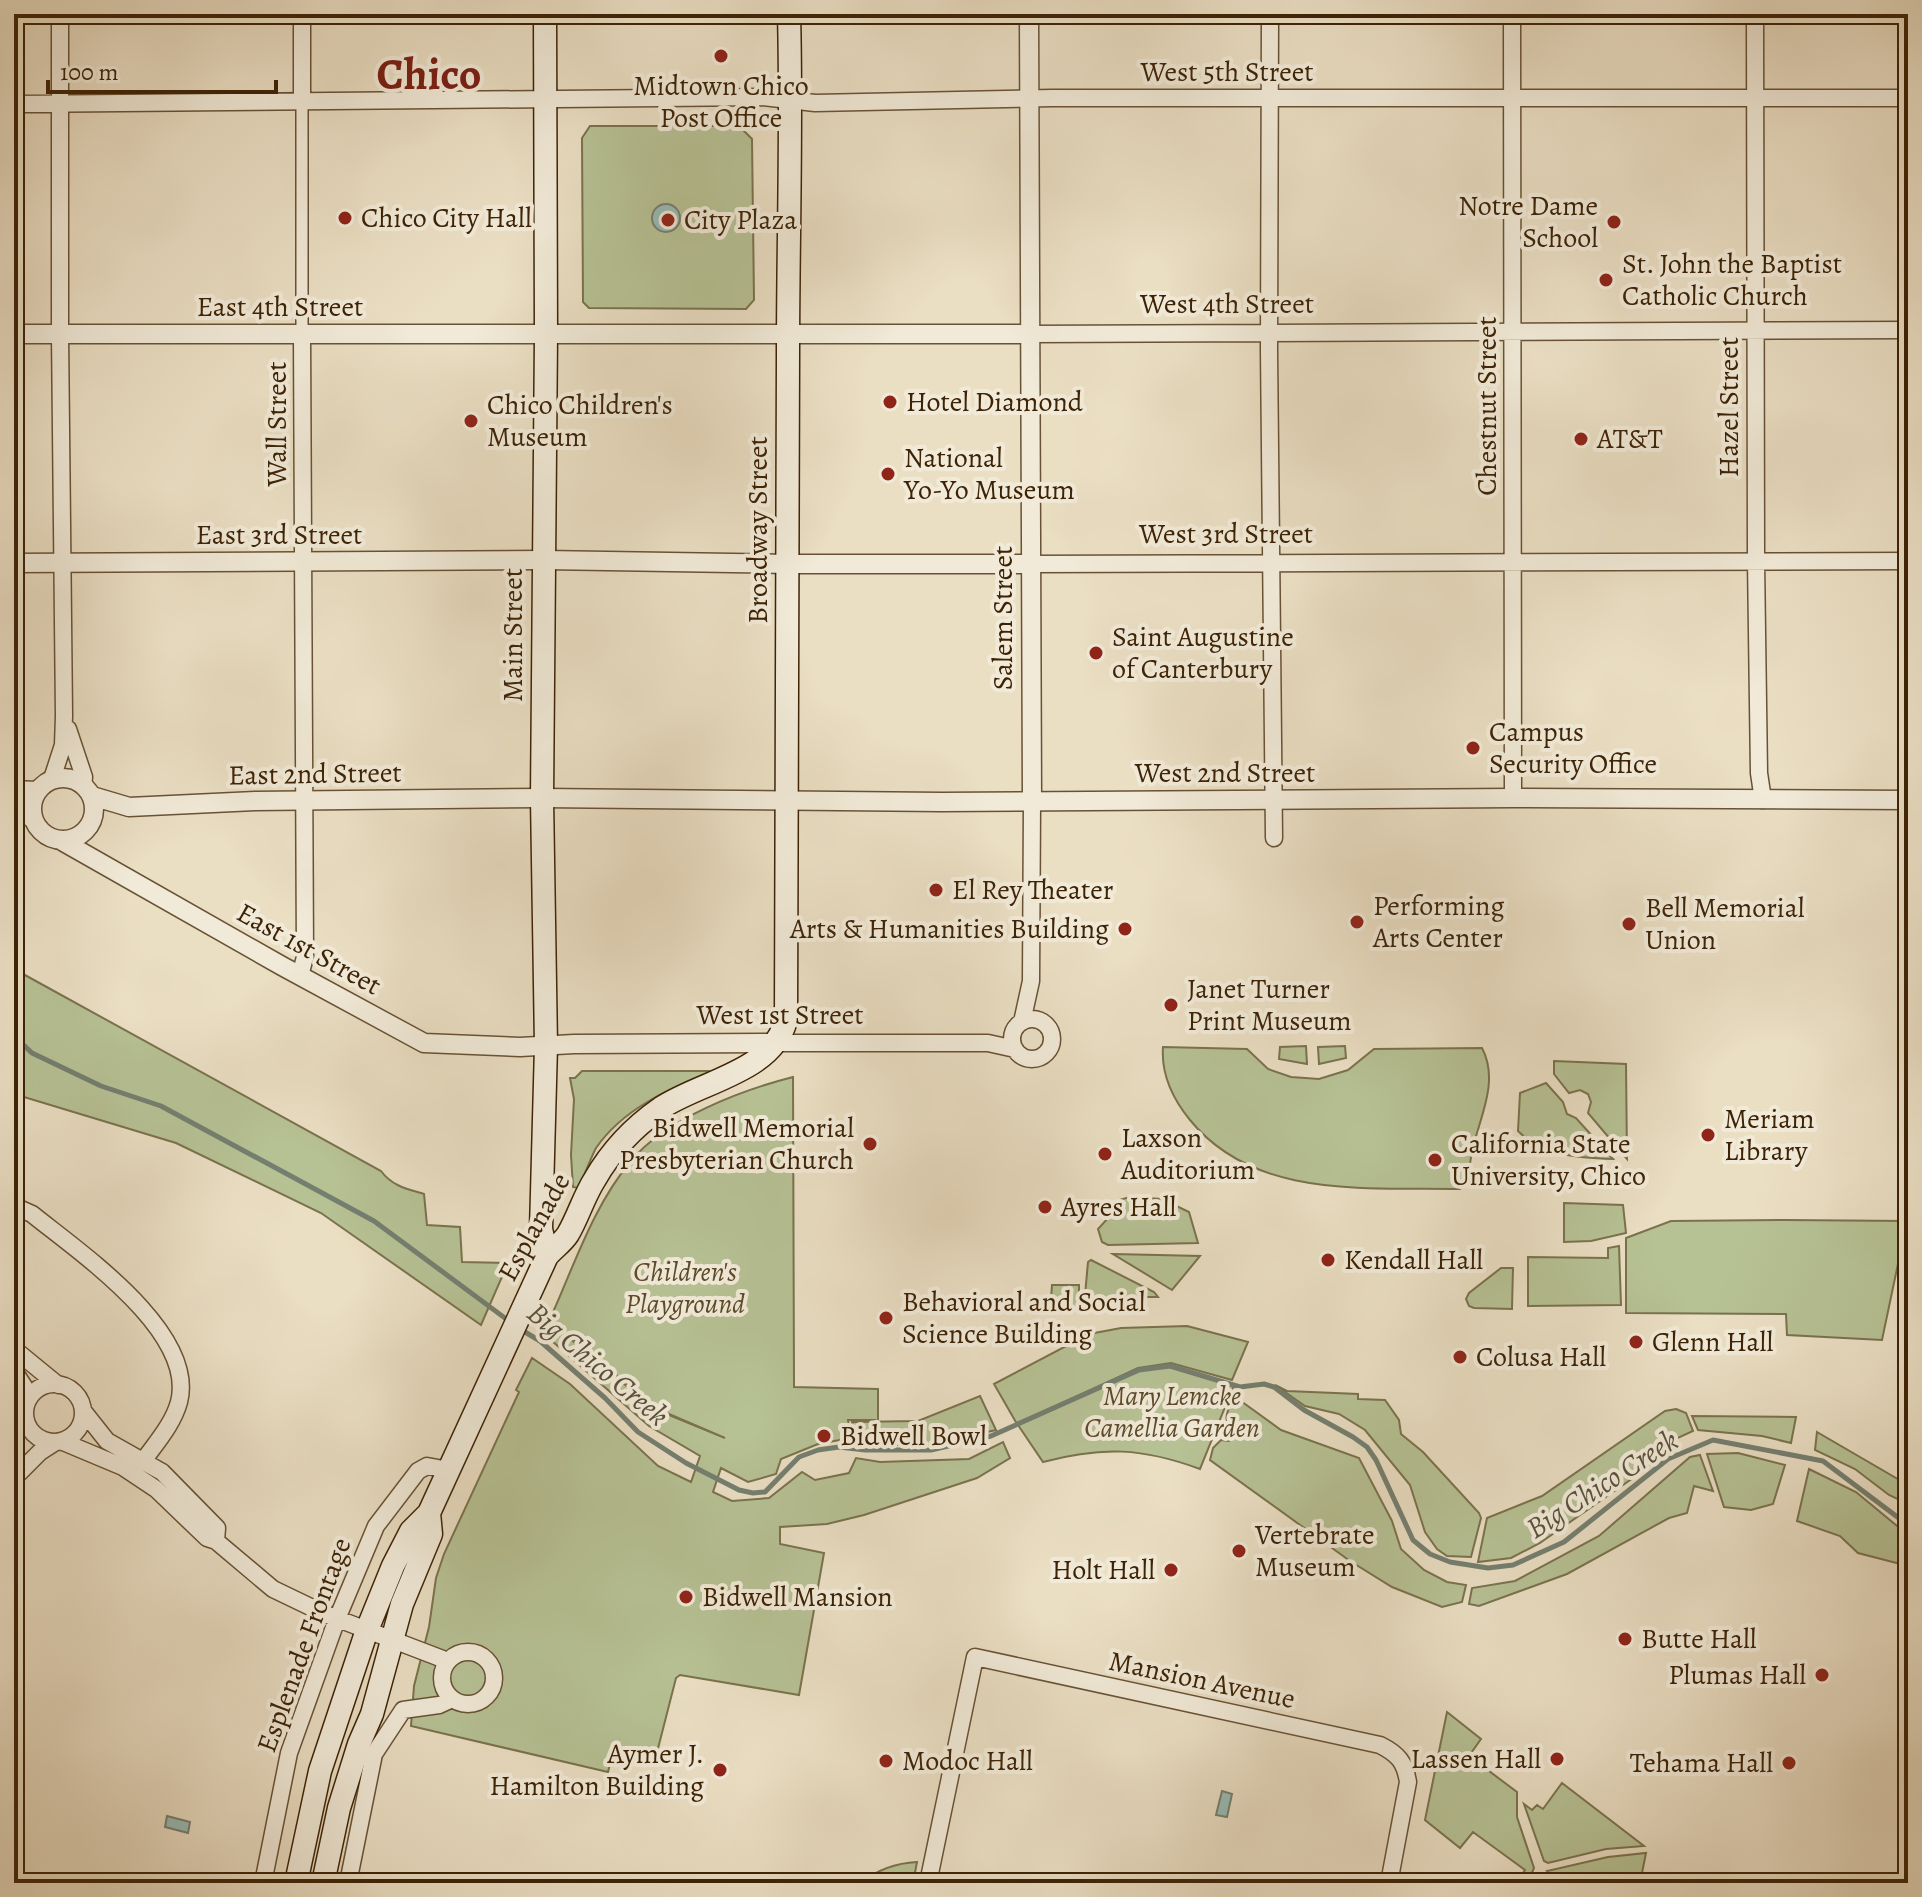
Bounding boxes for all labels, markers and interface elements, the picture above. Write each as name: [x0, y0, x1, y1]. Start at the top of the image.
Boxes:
scale bar: [48, 44, 276, 94]
district label: Chico: [376, 44, 482, 104]
marker: Midtown Chico Post Office: [712, 47, 730, 65]
street label: West 5th Street: [1139, 53, 1314, 91]
text: 100 m: [60, 56, 119, 88]
place label: Midtown Chico Post Office: [633, 67, 809, 137]
place label: Notre Dame School: [1458, 187, 1598, 257]
place label: Chico City Hall: [361, 199, 532, 237]
place label: City Plaza: [684, 201, 797, 239]
marker: Chico City Hall: [336, 209, 354, 227]
marker: City Plaza: [659, 211, 677, 229]
marker: Notre Dame School: [1605, 213, 1623, 231]
place label: St. John the Baptist Catholic Church: [1622, 245, 1842, 315]
marker: St. John the Baptist Catholic Church: [1597, 271, 1615, 289]
street label: West 4th Street: [1139, 285, 1314, 323]
street label: East 4th Street: [197, 288, 363, 326]
street label: Chestnut Street: [1468, 316, 1506, 496]
street label: Hazel Street: [1710, 337, 1748, 477]
street label: Wall Street: [258, 362, 296, 487]
place label: Hotel Diamond: [906, 383, 1084, 421]
place label: Chico Children's Museum: [487, 386, 673, 456]
marker: Hotel Diamond: [881, 393, 899, 411]
marker: Chico Children's Museum: [462, 412, 480, 430]
place label: AT&T: [1596, 420, 1663, 458]
marker: AT&T: [1572, 430, 1590, 448]
street label: Broadway Street: [739, 436, 777, 624]
place label: National Yo-Yo Museum: [903, 439, 1075, 509]
marker: National Yo-Yo Museum: [879, 465, 897, 483]
street label: West 3rd Street: [1138, 515, 1313, 553]
street label: East 3rd Street: [196, 516, 362, 554]
street label: Salem Street: [984, 546, 1022, 690]
street label: Main Street: [494, 568, 532, 702]
place label: Saint Augustine of Canterbury: [1112, 618, 1294, 688]
marker: Saint Augustine of Canterbury: [1087, 644, 1105, 662]
place label: Campus Security Office: [1489, 713, 1657, 783]
marker: Campus Security Office: [1464, 739, 1482, 757]
street label: East 2nd Street: [228, 753, 402, 795]
street label: West 2nd Street: [1134, 754, 1315, 792]
place label: El Rey Theater: [952, 871, 1114, 909]
marker: El Rey Theater: [927, 881, 945, 899]
place label: Performing Arts Center: [1372, 887, 1504, 957]
place label: Bell Memorial Union: [1645, 889, 1805, 959]
street label: East 1st Street: [230, 894, 388, 1004]
place label: Arts & Humanities Building: [789, 910, 1109, 948]
marker: Performing Arts Center: [1348, 913, 1366, 931]
marker: Bell Memorial Union: [1620, 915, 1638, 933]
marker: Arts & Humanities Building: [1116, 920, 1134, 938]
place label: Janet Turner Print Museum: [1187, 970, 1351, 1040]
street label: West 1st Street: [695, 996, 864, 1034]
marker: Janet Turner Print Museum: [1162, 996, 1180, 1014]
place label: Meriam Library: [1724, 1100, 1815, 1170]
place label: Bidwell Memorial Presbyterian Church: [619, 1109, 854, 1179]
place label: Laxson Auditorium: [1120, 1119, 1255, 1189]
place label: California State University, Chico: [1451, 1125, 1646, 1195]
marker: Meriam Library: [1699, 1126, 1717, 1144]
marker: Bidwell Memorial Presbyterian Church: [861, 1135, 879, 1153]
marker: Laxson Auditorium: [1096, 1145, 1114, 1163]
marker: California State University, Chico: [1426, 1151, 1444, 1169]
street label: Esplanade: [489, 1166, 579, 1288]
place label: Ayres Hall: [1060, 1188, 1177, 1226]
marker: Ayres Hall: [1036, 1198, 1054, 1216]
place label: Kendall Hall: [1344, 1241, 1483, 1279]
marker: Kendall Hall: [1319, 1251, 1337, 1269]
park label: Children's Playground: [625, 1253, 745, 1323]
place label: Behavioral and Social Science Building: [902, 1283, 1146, 1353]
water label: Big Chico Creek: [519, 1293, 677, 1435]
marker: Behavioral and Social Science Building: [877, 1309, 895, 1327]
place label: Glenn Hall: [1652, 1323, 1773, 1361]
marker: Glenn Hall: [1627, 1333, 1645, 1351]
place label: Colusa Hall: [1476, 1338, 1606, 1376]
marker: Colusa Hall: [1451, 1348, 1469, 1366]
park label: Mary Lemcke Camellia Garden: [1084, 1377, 1260, 1447]
place label: Bidwell Bowl: [840, 1417, 987, 1455]
water label: Big Chico Creek: [1518, 1420, 1686, 1548]
marker: Bidwell Bowl: [815, 1427, 833, 1445]
place label: Vertebrate Museum: [1254, 1516, 1375, 1586]
street label: Esplenade Frontage: [248, 1532, 360, 1758]
marker: Vertebrate Museum: [1230, 1542, 1248, 1560]
place label: Holt Hall: [1052, 1551, 1155, 1589]
marker: Holt Hall: [1162, 1561, 1180, 1579]
place label: Bidwell Mansion: [702, 1578, 893, 1616]
marker: Bidwell Mansion: [677, 1588, 695, 1606]
place label: Butte Hall: [1641, 1620, 1757, 1658]
marker: Butte Hall: [1616, 1630, 1634, 1648]
street label: Mansion Avenue: [1106, 1642, 1298, 1718]
place label: Plumas Hall: [1668, 1656, 1806, 1694]
marker: Plumas Hall: [1813, 1666, 1831, 1684]
place label: Aymer J. Hamilton Building: [489, 1735, 704, 1805]
place label: Lassen Hall: [1411, 1740, 1541, 1778]
place label: Modoc Hall: [902, 1742, 1033, 1780]
place label: Tehama Hall: [1630, 1744, 1773, 1782]
marker: Lassen Hall: [1548, 1750, 1566, 1768]
marker: Modoc Hall: [877, 1752, 895, 1770]
marker: Tehama Hall: [1780, 1754, 1798, 1772]
marker: Aymer J. Hamilton Building: [711, 1761, 729, 1779]

